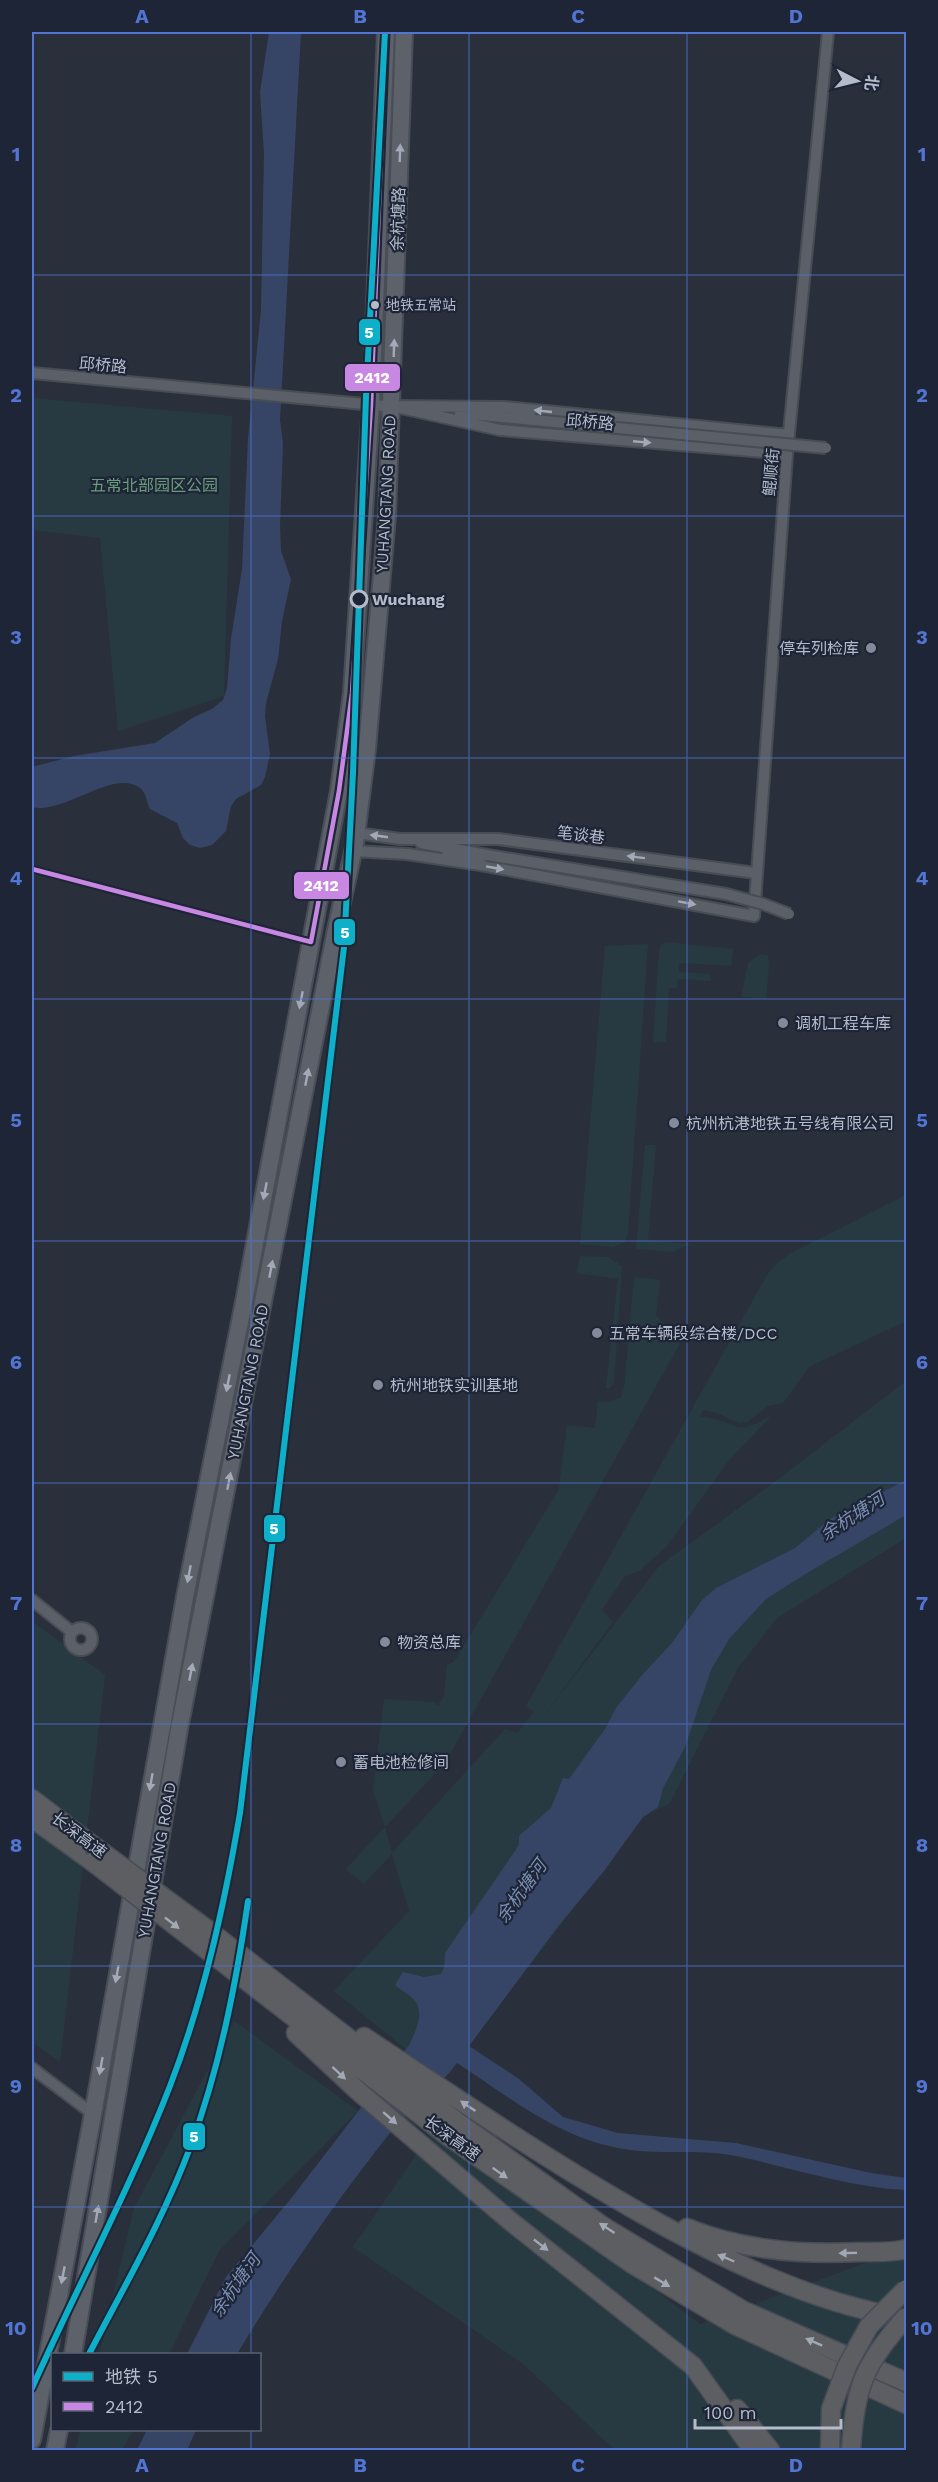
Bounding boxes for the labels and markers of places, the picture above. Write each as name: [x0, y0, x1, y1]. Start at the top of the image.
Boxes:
place label: 地铁五常站: [386, 297, 456, 313]
marker: 地铁五常站: [369, 299, 381, 311]
marker: Wuchang: [350, 590, 368, 608]
place label: Wuchang: [372, 590, 445, 609]
place label: 停车列检库: [779, 639, 859, 658]
marker: 停车列检库: [864, 641, 878, 655]
place label: 调机工程车库: [795, 1014, 891, 1033]
marker: 调机工程车库: [776, 1016, 790, 1030]
place label: 杭州杭港地铁五号线有限公司: [686, 1114, 894, 1133]
marker: 杭州杭港地铁五号线有限公司: [667, 1116, 681, 1130]
place label: 五常车辆段综合楼/DCC: [609, 1324, 778, 1343]
marker: 五常车辆段综合楼/DCC: [590, 1326, 604, 1340]
place label: 杭州地铁实训基地: [390, 1376, 518, 1395]
marker: 杭州地铁实训基地: [371, 1378, 385, 1392]
place label: 物资总库: [397, 1633, 461, 1652]
marker: 物资总库: [378, 1635, 392, 1649]
place label: 蓄电池检修间: [353, 1753, 449, 1772]
marker: 蓄电池检修间: [334, 1755, 348, 1769]

